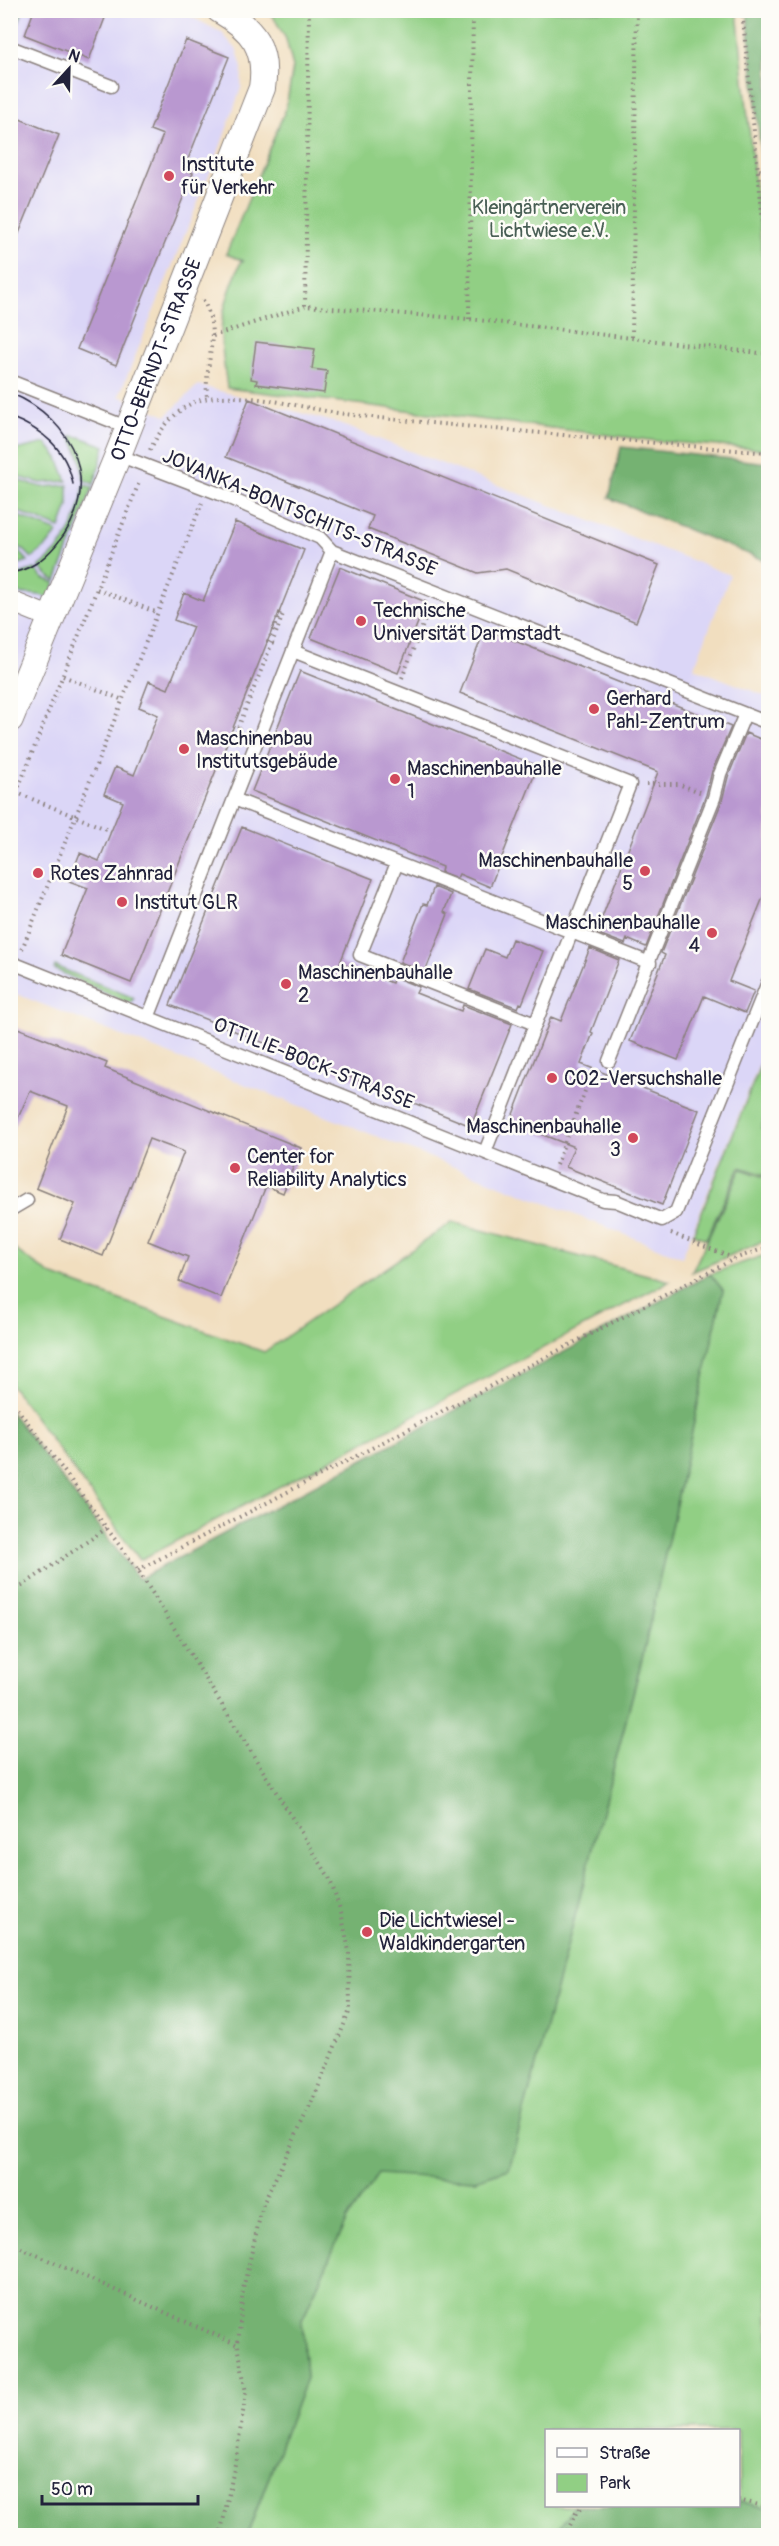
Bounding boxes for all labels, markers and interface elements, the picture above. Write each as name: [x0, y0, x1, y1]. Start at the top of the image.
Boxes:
north arrow: [39, 39, 99, 99]
text: N: [65, 45, 83, 67]
place label: Institute für Verkehr: [181, 152, 275, 200]
marker: Institute für Verkehr: [162, 169, 176, 183]
park label: Kleingärtnerverein Lichtwiese e.V.: [472, 195, 626, 243]
street label: OTTO-BERNDT-STRASSE: [105, 254, 207, 465]
street label: JOVANKA-BONTSCHITS-STRASSE: [159, 443, 441, 582]
place label: Technische Universität Darmstadt: [373, 598, 562, 646]
marker: Technische Universität Darmstadt: [354, 614, 368, 628]
place label: Gerhard Pahl-Zentrum: [606, 686, 725, 734]
marker: Gerhard Pahl-Zentrum: [587, 702, 601, 716]
place label: Maschinenbau Institutsgebäude: [196, 726, 338, 774]
marker: Maschinenbau Institutsgebäude: [177, 742, 191, 756]
place label: Maschinenbauhalle 1: [407, 756, 562, 804]
marker: Maschinenbauhalle 1: [388, 772, 402, 786]
place label: Maschinenbauhalle 5: [478, 848, 633, 896]
place label: Rotes Zahnrad: [50, 861, 173, 886]
marker: Maschinenbauhalle 5: [638, 864, 652, 878]
marker: Rotes Zahnrad: [31, 866, 45, 880]
place label: Institut GLR: [134, 890, 238, 915]
marker: Institut GLR: [115, 895, 129, 909]
place label: Maschinenbauhalle 4: [545, 910, 700, 958]
marker: Maschinenbauhalle 4: [705, 926, 719, 940]
place label: Maschinenbauhalle 2: [298, 960, 453, 1008]
marker: Maschinenbauhalle 2: [279, 977, 293, 991]
street label: OTTILIE-BOCK-STRASSE: [210, 1012, 418, 1115]
place label: CO2-Versuchshalle: [564, 1066, 722, 1091]
marker: CO2-Versuchshalle: [545, 1071, 559, 1085]
place label: Maschinenbauhalle 3: [466, 1114, 621, 1162]
marker: Maschinenbauhalle 3: [626, 1131, 640, 1145]
place label: Center for Reliability Analytics: [247, 1144, 406, 1192]
marker: Center for Reliability Analytics: [228, 1161, 242, 1175]
place label: Die Lichtwiesel - Waldkindergarten: [379, 1908, 525, 1956]
marker: Die Lichtwiesel - Waldkindergarten: [360, 1925, 374, 1939]
legend: [545, 2429, 740, 2507]
text: Straße: [599, 2442, 650, 2465]
scale bar: [42, 2468, 198, 2506]
text: Park: [599, 2472, 631, 2495]
text: 50 m: [51, 2478, 93, 2501]

